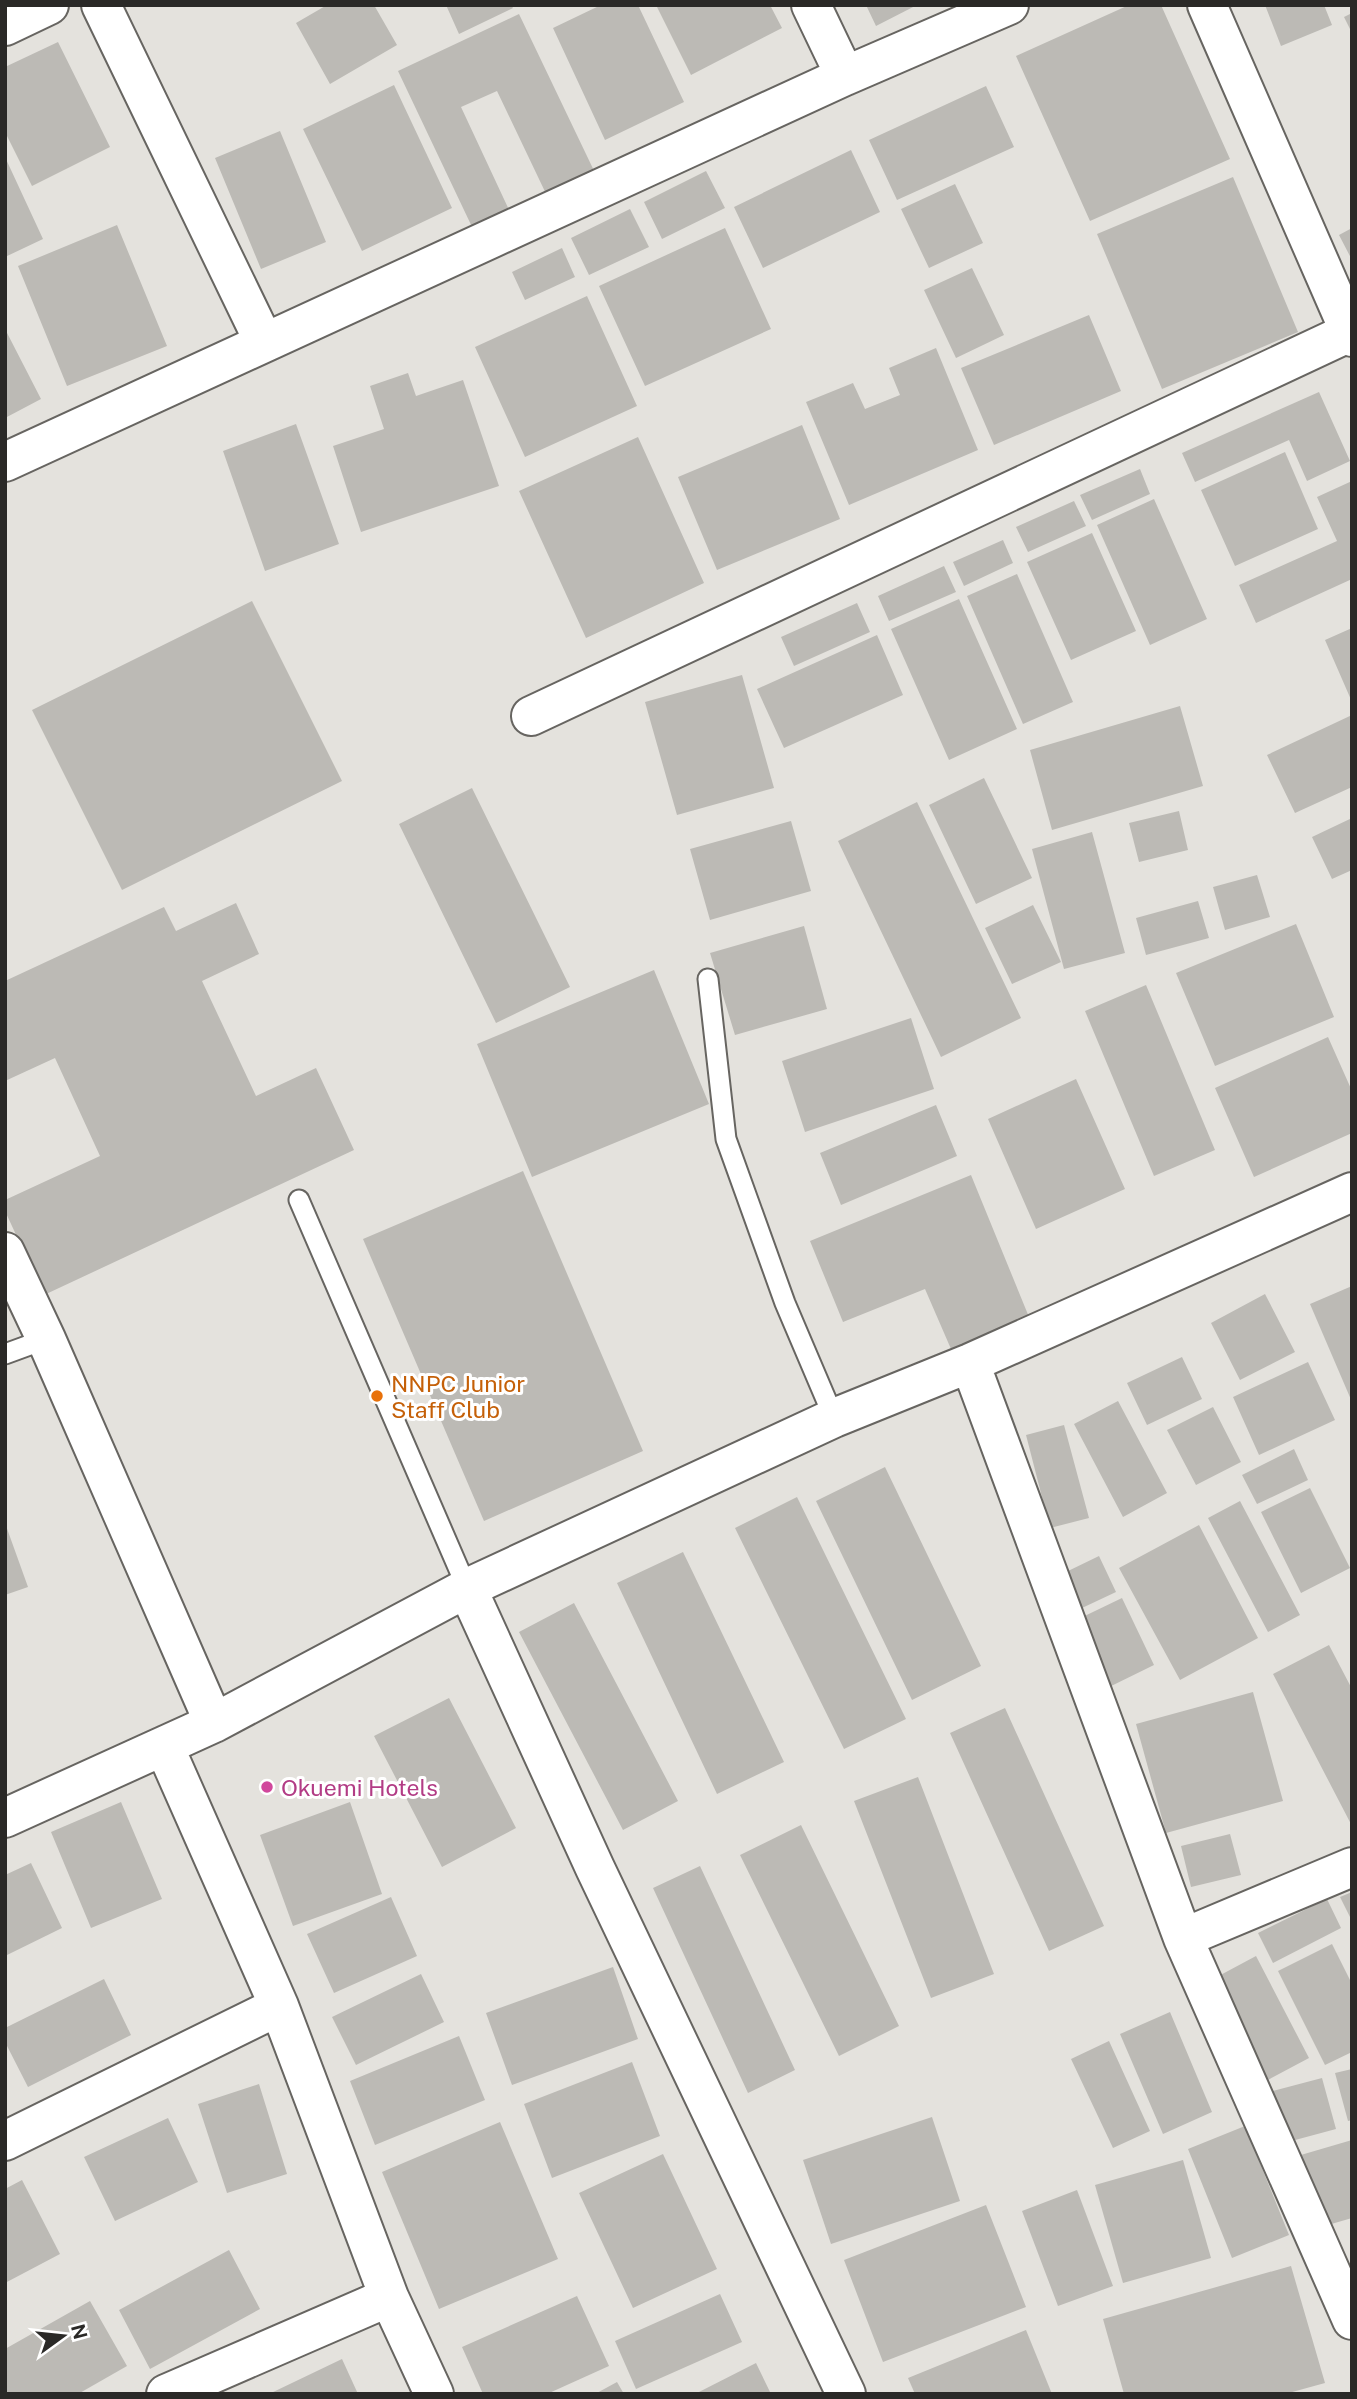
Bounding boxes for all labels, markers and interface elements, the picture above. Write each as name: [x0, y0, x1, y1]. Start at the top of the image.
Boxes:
place label: NNPC Junior Staff Club: [391, 1370, 525, 1423]
marker: NNPC Junior Staff Club: [369, 1388, 385, 1404]
place label: Okuemi Hotels: [281, 1774, 438, 1801]
marker: Okuemi Hotels: [259, 1779, 275, 1795]
north arrow: [28, 2301, 98, 2371]
text: N: [67, 2322, 92, 2342]

